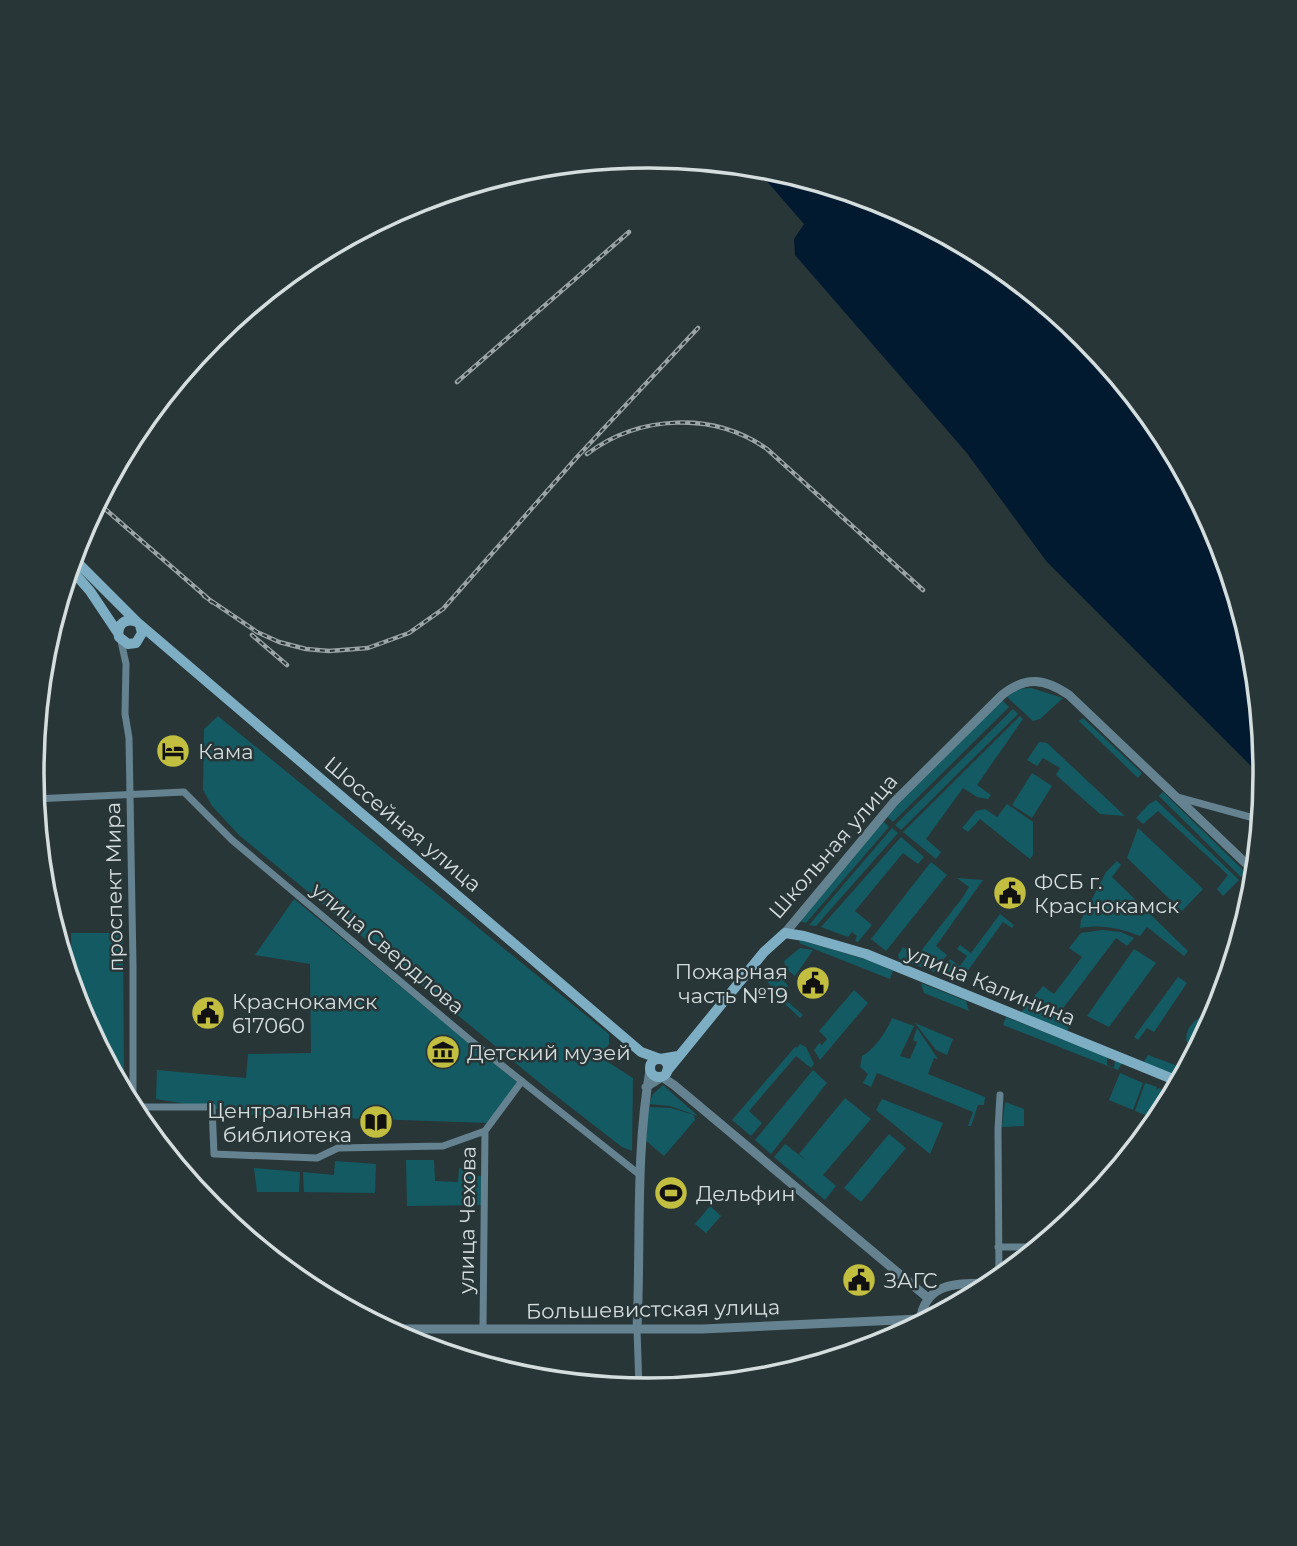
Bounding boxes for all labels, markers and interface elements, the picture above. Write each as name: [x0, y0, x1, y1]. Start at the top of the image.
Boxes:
hotel icon: Кама: [154, 732, 192, 770]
place label: Кама: [198, 739, 253, 764]
street label: Шоссейная улица: [319, 751, 487, 897]
street label: Школьная улица: [763, 769, 903, 923]
street label: проспект Мира: [100, 802, 128, 972]
place label: ФСБ г. Краснокамск: [1034, 869, 1179, 918]
public building icon: ФСБ г. Краснокамск: [991, 874, 1029, 912]
street label: улица Свердлова: [306, 876, 469, 1019]
street label: улица Калинина: [902, 939, 1079, 1030]
place label: Пожарная часть №19: [675, 959, 788, 1008]
public building icon: Пожарная часть №19: [794, 964, 832, 1002]
place label: Краснокамск 617060: [232, 989, 377, 1038]
public building icon: Краснокамск 617060: [189, 994, 227, 1032]
museum icon: Детский музей: [424, 1033, 462, 1071]
place label: Детский музей: [467, 1040, 631, 1065]
place label: Центральная библиотека: [207, 1098, 352, 1147]
library icon: Центральная библиотека: [357, 1103, 395, 1141]
street label: улица Чехова: [453, 1146, 481, 1295]
sports icon: Дельфин: [652, 1174, 690, 1212]
place label: Дельфин: [696, 1181, 795, 1206]
public building icon: ЗАГС: [840, 1261, 878, 1299]
place label: ЗАГС: [884, 1268, 938, 1293]
street label: Большевистская улица: [526, 1294, 780, 1324]

